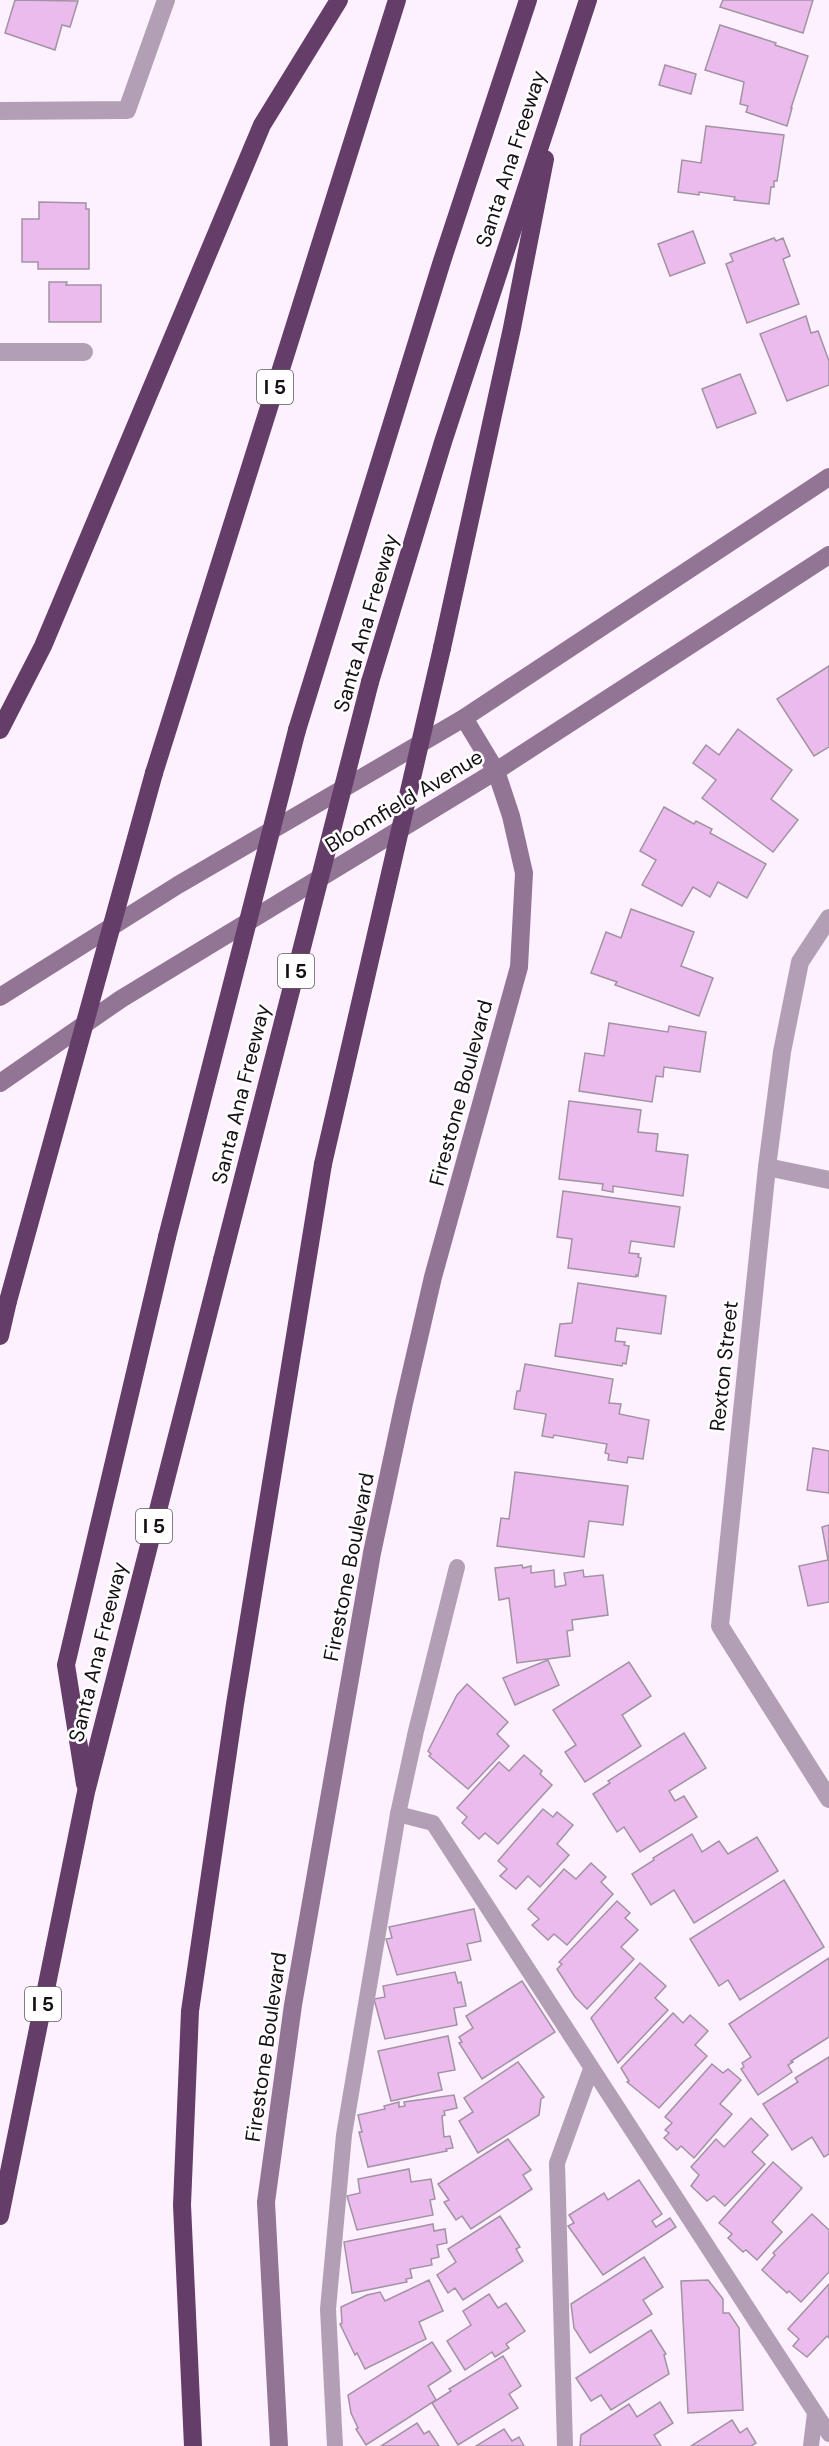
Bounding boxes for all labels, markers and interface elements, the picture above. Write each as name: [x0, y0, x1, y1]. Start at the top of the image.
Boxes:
street label: Santa Ana Freeway: [469, 67, 553, 251]
road number: I 5: [257, 370, 293, 404]
street label: Santa Ana Freeway: [327, 530, 405, 715]
street label: Bloomfield Avenue: [320, 743, 488, 859]
road number: I 5: [278, 954, 314, 988]
street label: Firestone Boulevard: [423, 997, 499, 1189]
street label: Santa Ana Freeway: [205, 1001, 277, 1187]
street label: Rexton Street: [703, 1299, 745, 1433]
street label: Firestone Boulevard: [317, 1470, 381, 1664]
road number: I 5: [136, 1509, 172, 1543]
street label: Santa Ana Freeway: [62, 1559, 134, 1745]
street label: Firestone Boulevard: [239, 1950, 293, 2144]
road number: I 5: [25, 1987, 61, 2021]

